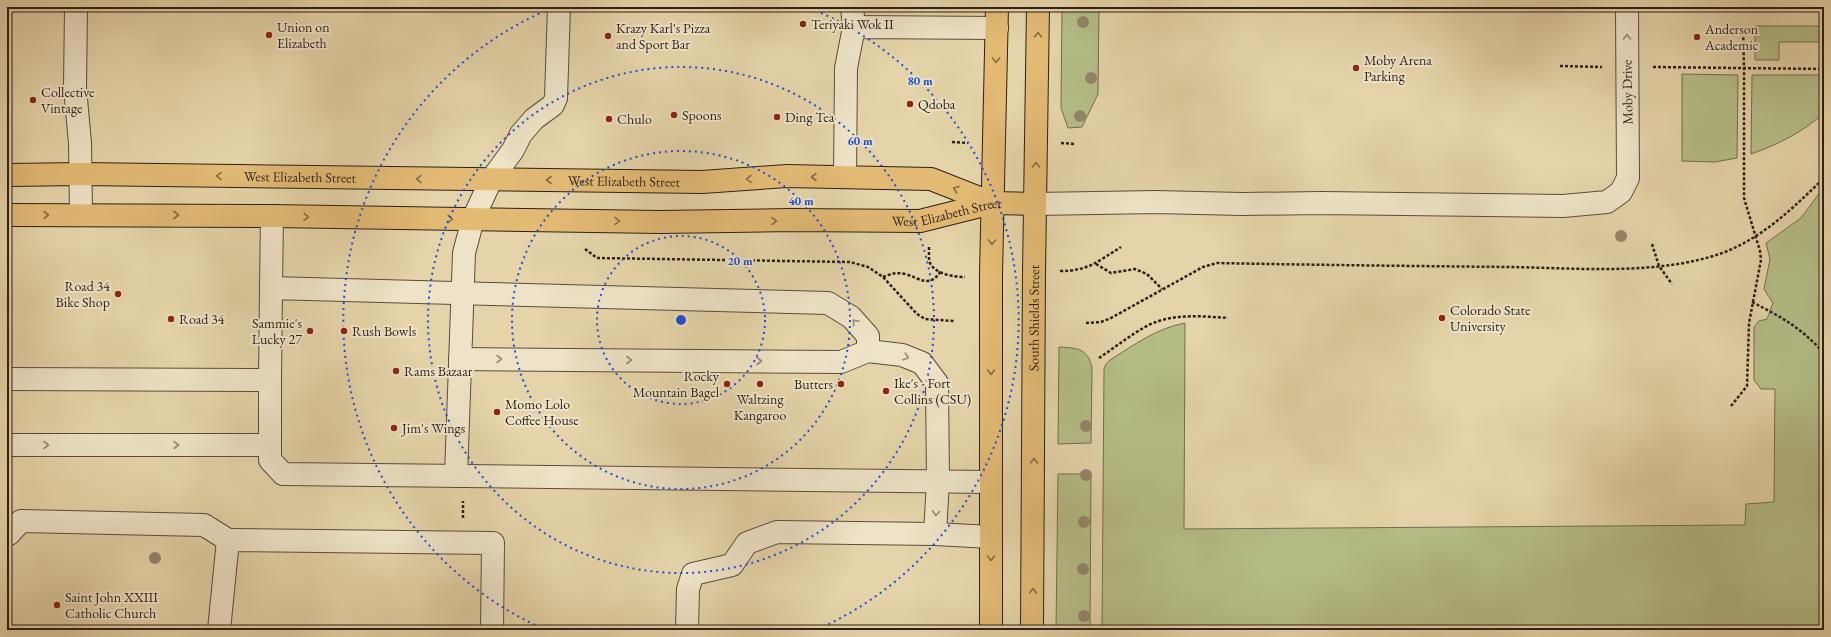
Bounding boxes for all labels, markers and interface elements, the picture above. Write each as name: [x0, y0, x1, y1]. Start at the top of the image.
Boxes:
place label: Teriyaki Wok II: [811, 15, 894, 33]
place label: Union on Elizabeth: [277, 18, 330, 52]
place label: Krazy Karl's Pizza and Sport Bar: [616, 19, 711, 53]
marker: Teriyaki Wok II: [798, 19, 808, 29]
place label: Anderson Academic: [1704, 20, 1759, 54]
marker: Union on Elizabeth: [264, 30, 274, 40]
marker: Krazy Karl's Pizza and Sport Bar: [603, 31, 613, 41]
one-way arrow: [1034, 32, 1042, 38]
marker: Anderson Academic: [1692, 32, 1702, 42]
one-way arrow: [1622, 34, 1631, 40]
place label: Moby Arena Parking: [1364, 51, 1432, 85]
one-way arrow: [991, 57, 1000, 63]
street label: Moby Drive: [1617, 59, 1637, 125]
marker: Moby Arena Parking: [1351, 63, 1361, 73]
text: 80 m: [907, 73, 933, 89]
place label: Collective Vintage: [41, 83, 95, 117]
marker: Collective Vintage: [28, 95, 38, 105]
place label: Qdoba: [918, 95, 956, 113]
marker: Qdoba: [905, 99, 915, 109]
place label: Spoons: [682, 106, 722, 124]
place label: Ding Tea: [785, 108, 835, 126]
place label: Chulo: [617, 110, 652, 128]
marker: Spoons: [669, 110, 679, 120]
marker: Ding Tea: [772, 112, 782, 122]
marker: Chulo: [604, 114, 614, 124]
text: 60 m: [847, 133, 873, 149]
one-way arrow: [1032, 162, 1040, 168]
street label: West Elizabeth Street: [244, 167, 357, 187]
street label: West Elizabeth Street: [568, 171, 681, 191]
one-way arrow: [216, 172, 222, 180]
one-way arrow: [811, 173, 817, 181]
one-way arrow: [746, 174, 752, 183]
one-way arrow: [416, 175, 422, 183]
one-way arrow: [546, 176, 552, 184]
one-way arrow: [953, 186, 960, 194]
text: 40 m: [788, 193, 814, 209]
street label: West Elizabeth Street: [892, 194, 1003, 230]
one-way arrow: [43, 211, 49, 219]
one-way arrow: [173, 211, 179, 219]
one-way arrow: [303, 212, 309, 221]
one-way arrow: [447, 215, 453, 223]
one-way arrow: [771, 216, 777, 225]
one-way arrow: [614, 217, 620, 226]
one-way arrow: [988, 239, 996, 245]
text: 20 m: [727, 253, 753, 269]
street label: South Shields Street: [1024, 264, 1043, 371]
place label: Road 34 Bike Shop: [56, 277, 110, 311]
marker: Road 34 Bike Shop: [113, 289, 123, 299]
place label: Colorado State University: [1450, 301, 1531, 335]
place label: Road 34: [179, 310, 225, 328]
centre of rings: [674, 313, 688, 327]
marker: Colorado State University: [1437, 313, 1447, 323]
marker: Road 34: [166, 314, 176, 324]
place label: Sammie's Lucky 27: [252, 314, 302, 348]
one-way arrow: [853, 319, 860, 326]
place label: Rush Bowls: [352, 322, 417, 340]
marker: Sammie's Lucky 27: [305, 326, 315, 336]
marker: Rush Bowls: [339, 326, 349, 336]
one-way arrow: [902, 352, 909, 361]
one-way arrow: [496, 355, 502, 363]
one-way arrow: [626, 356, 632, 364]
one-way arrow: [756, 357, 762, 365]
place label: Rams Bazaar: [404, 362, 473, 380]
marker: Rams Bazaar: [391, 366, 401, 376]
place label: Rocky Mountain Bagel: [633, 367, 720, 401]
one-way arrow: [987, 369, 995, 375]
place label: Ike's - Fort Collins (CSU): [894, 374, 971, 408]
place label: Butters: [794, 375, 833, 393]
marker: Rocky Mountain Bagel: [722, 379, 732, 389]
marker: Waltzing Kangaroo: [755, 379, 765, 389]
marker: Butters: [836, 379, 846, 389]
marker: Ike's - Fort Collins (CSU): [881, 386, 891, 396]
place label: Waltzing Kangaroo: [734, 390, 786, 424]
place label: Momo Lolo Coffee House: [505, 395, 579, 429]
marker: Momo Lolo Coffee House: [492, 407, 502, 417]
place label: Jim's Wings: [401, 419, 466, 437]
marker: Jim's Wings: [389, 423, 399, 433]
one-way arrow: [43, 441, 49, 449]
one-way arrow: [173, 441, 179, 449]
one-way arrow: [1030, 458, 1038, 464]
one-way arrow: [932, 510, 940, 516]
one-way arrow: [987, 555, 995, 561]
place label: Saint John XXIII Catholic Church: [65, 588, 158, 622]
one-way arrow: [1029, 588, 1037, 594]
marker: Saint John XXIII Catholic Church: [52, 600, 62, 610]

